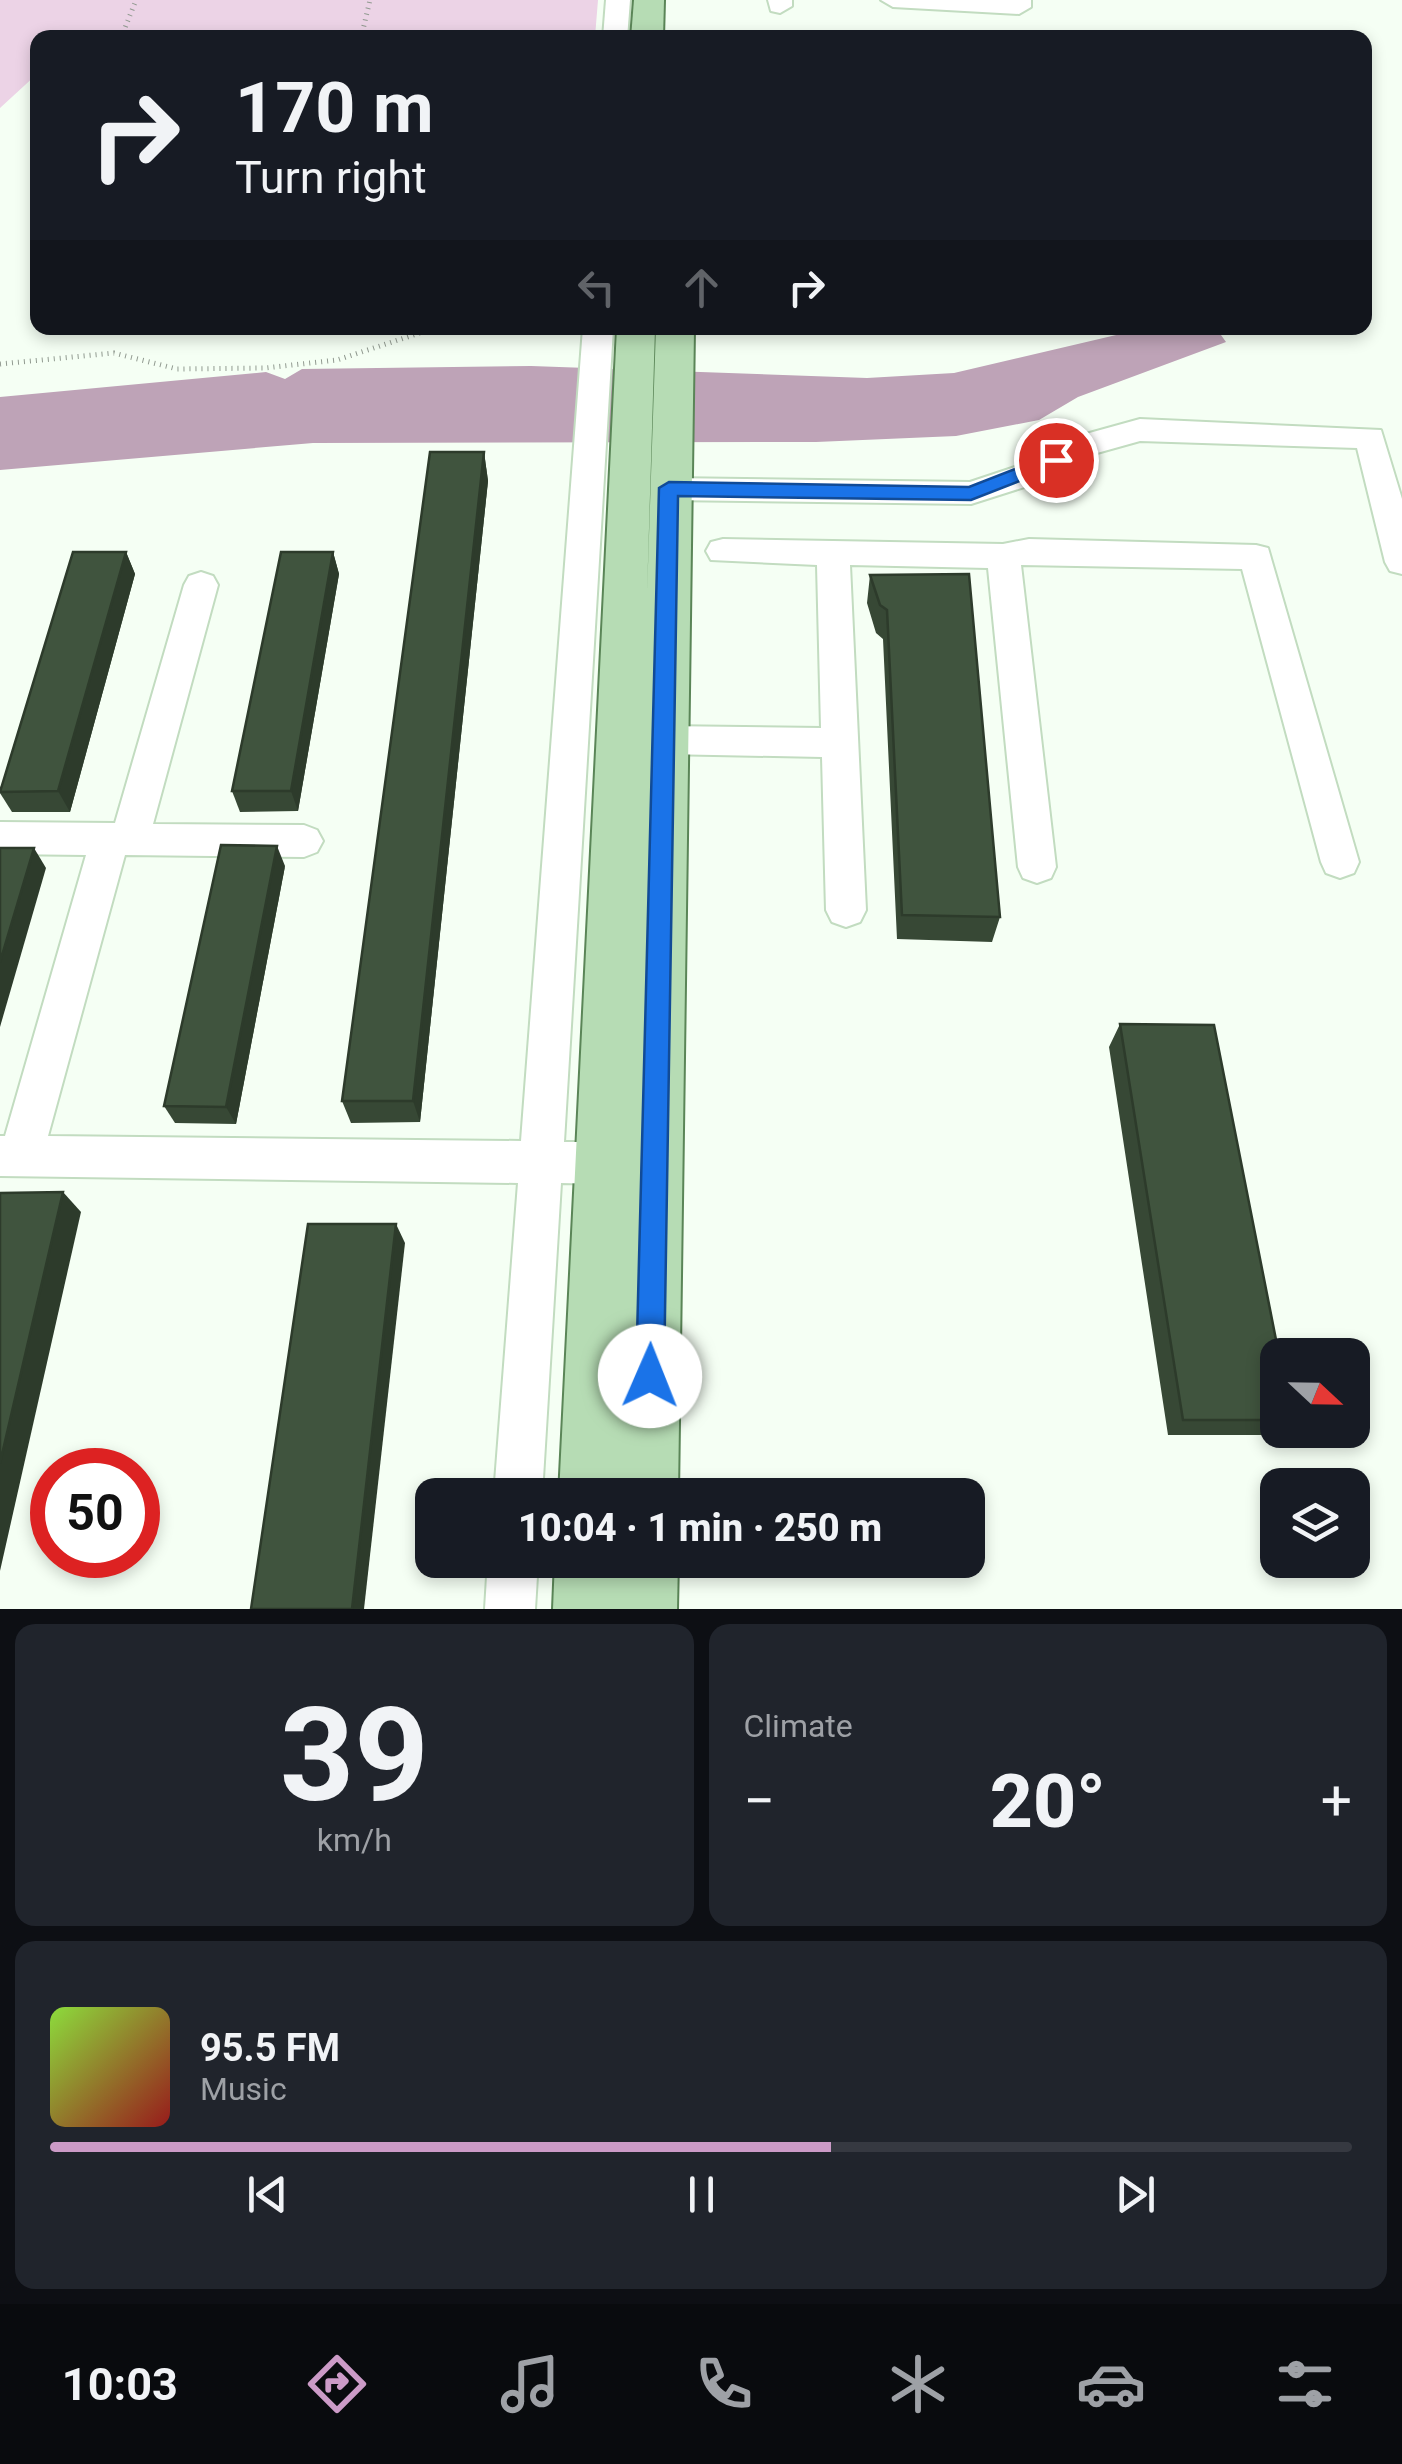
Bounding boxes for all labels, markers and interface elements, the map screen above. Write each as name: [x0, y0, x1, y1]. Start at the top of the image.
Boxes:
text: 170 m: [235, 67, 434, 149]
icon: right: [70, 70, 200, 200]
text: Turn right: [235, 151, 427, 204]
icon: left: [569, 260, 624, 315]
icon: ahead: [674, 260, 729, 315]
icon: right: [779, 260, 834, 315]
pin: [1014, 418, 1099, 503]
icon: arrive: [1029, 433, 1084, 488]
position arrow: [598, 1324, 702, 1428]
north arrow: [1260, 1338, 1370, 1448]
map controls: [1260, 1338, 1370, 1578]
speed limit sign: 50: [30, 1448, 160, 1578]
button: layers: [1260, 1468, 1370, 1578]
text: 10:04 · 1 min · 250 m: [518, 1506, 882, 1550]
text: 39: [280, 1679, 429, 1832]
text: Climate: [744, 1707, 853, 1745]
text: 20°: [990, 1757, 1106, 1845]
text: −: [744, 1769, 775, 1833]
text: +: [1321, 1769, 1352, 1833]
text: km/h: [317, 1821, 392, 1859]
text: 95.5 FM: [200, 2026, 340, 2070]
text: Music: [200, 2070, 287, 2108]
icon: previous: [240, 2167, 295, 2222]
icon: pause: [674, 2167, 729, 2222]
icon: next: [1108, 2167, 1163, 2222]
icon: directions: [302, 2349, 372, 2419]
icon: music: [495, 2349, 565, 2419]
icon: phone: [689, 2349, 759, 2419]
icon: climate: [883, 2349, 953, 2419]
icon: car: [1076, 2349, 1146, 2419]
icon: filters: [1270, 2349, 1340, 2419]
text: 10:03: [62, 2358, 178, 2411]

